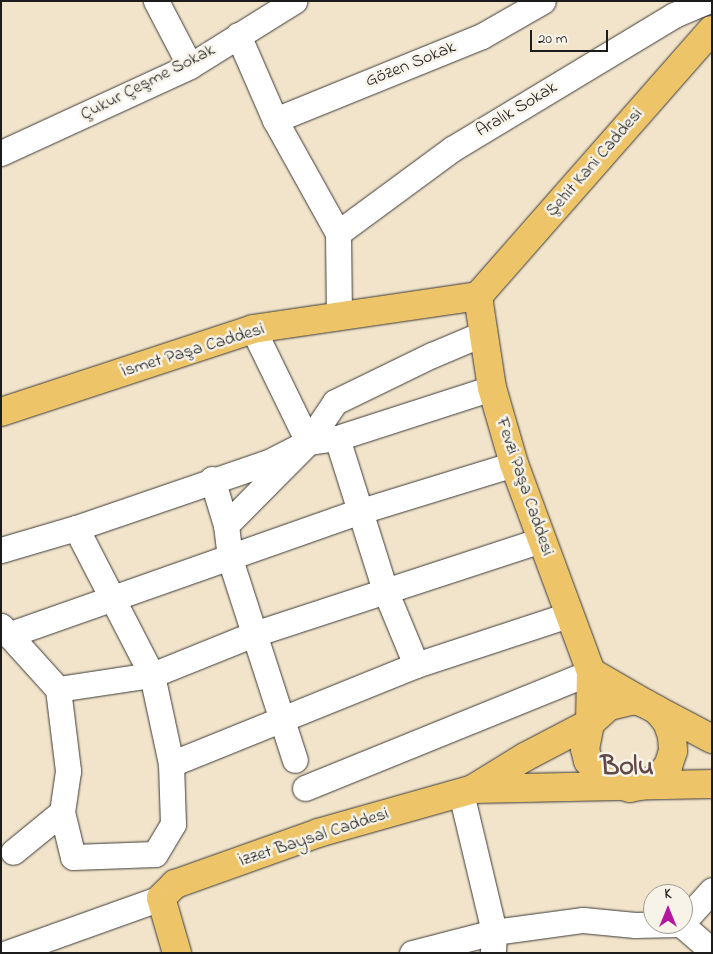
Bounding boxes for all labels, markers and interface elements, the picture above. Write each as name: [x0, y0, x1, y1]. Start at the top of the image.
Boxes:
scale bar: [533, 20, 610, 52]
text: 20 m: [538, 28, 567, 50]
street label: Gözen Sokak: [363, 37, 459, 93]
street label: Çukur Çeşme Sokak: [77, 40, 219, 126]
street label: Aralık Sokak: [472, 77, 562, 143]
street label: Şehit Kani Caddesi: [542, 104, 648, 222]
street label: İsmet Paşa Caddesi: [119, 319, 267, 383]
street label: Fevzi Paşa Caddesi: [490, 415, 558, 559]
district label: Bolu: [600, 751, 654, 785]
street label: İzzet Baysal Caddesi: [236, 804, 392, 872]
north arrow: [643, 884, 693, 934]
text: K: [665, 884, 671, 905]

